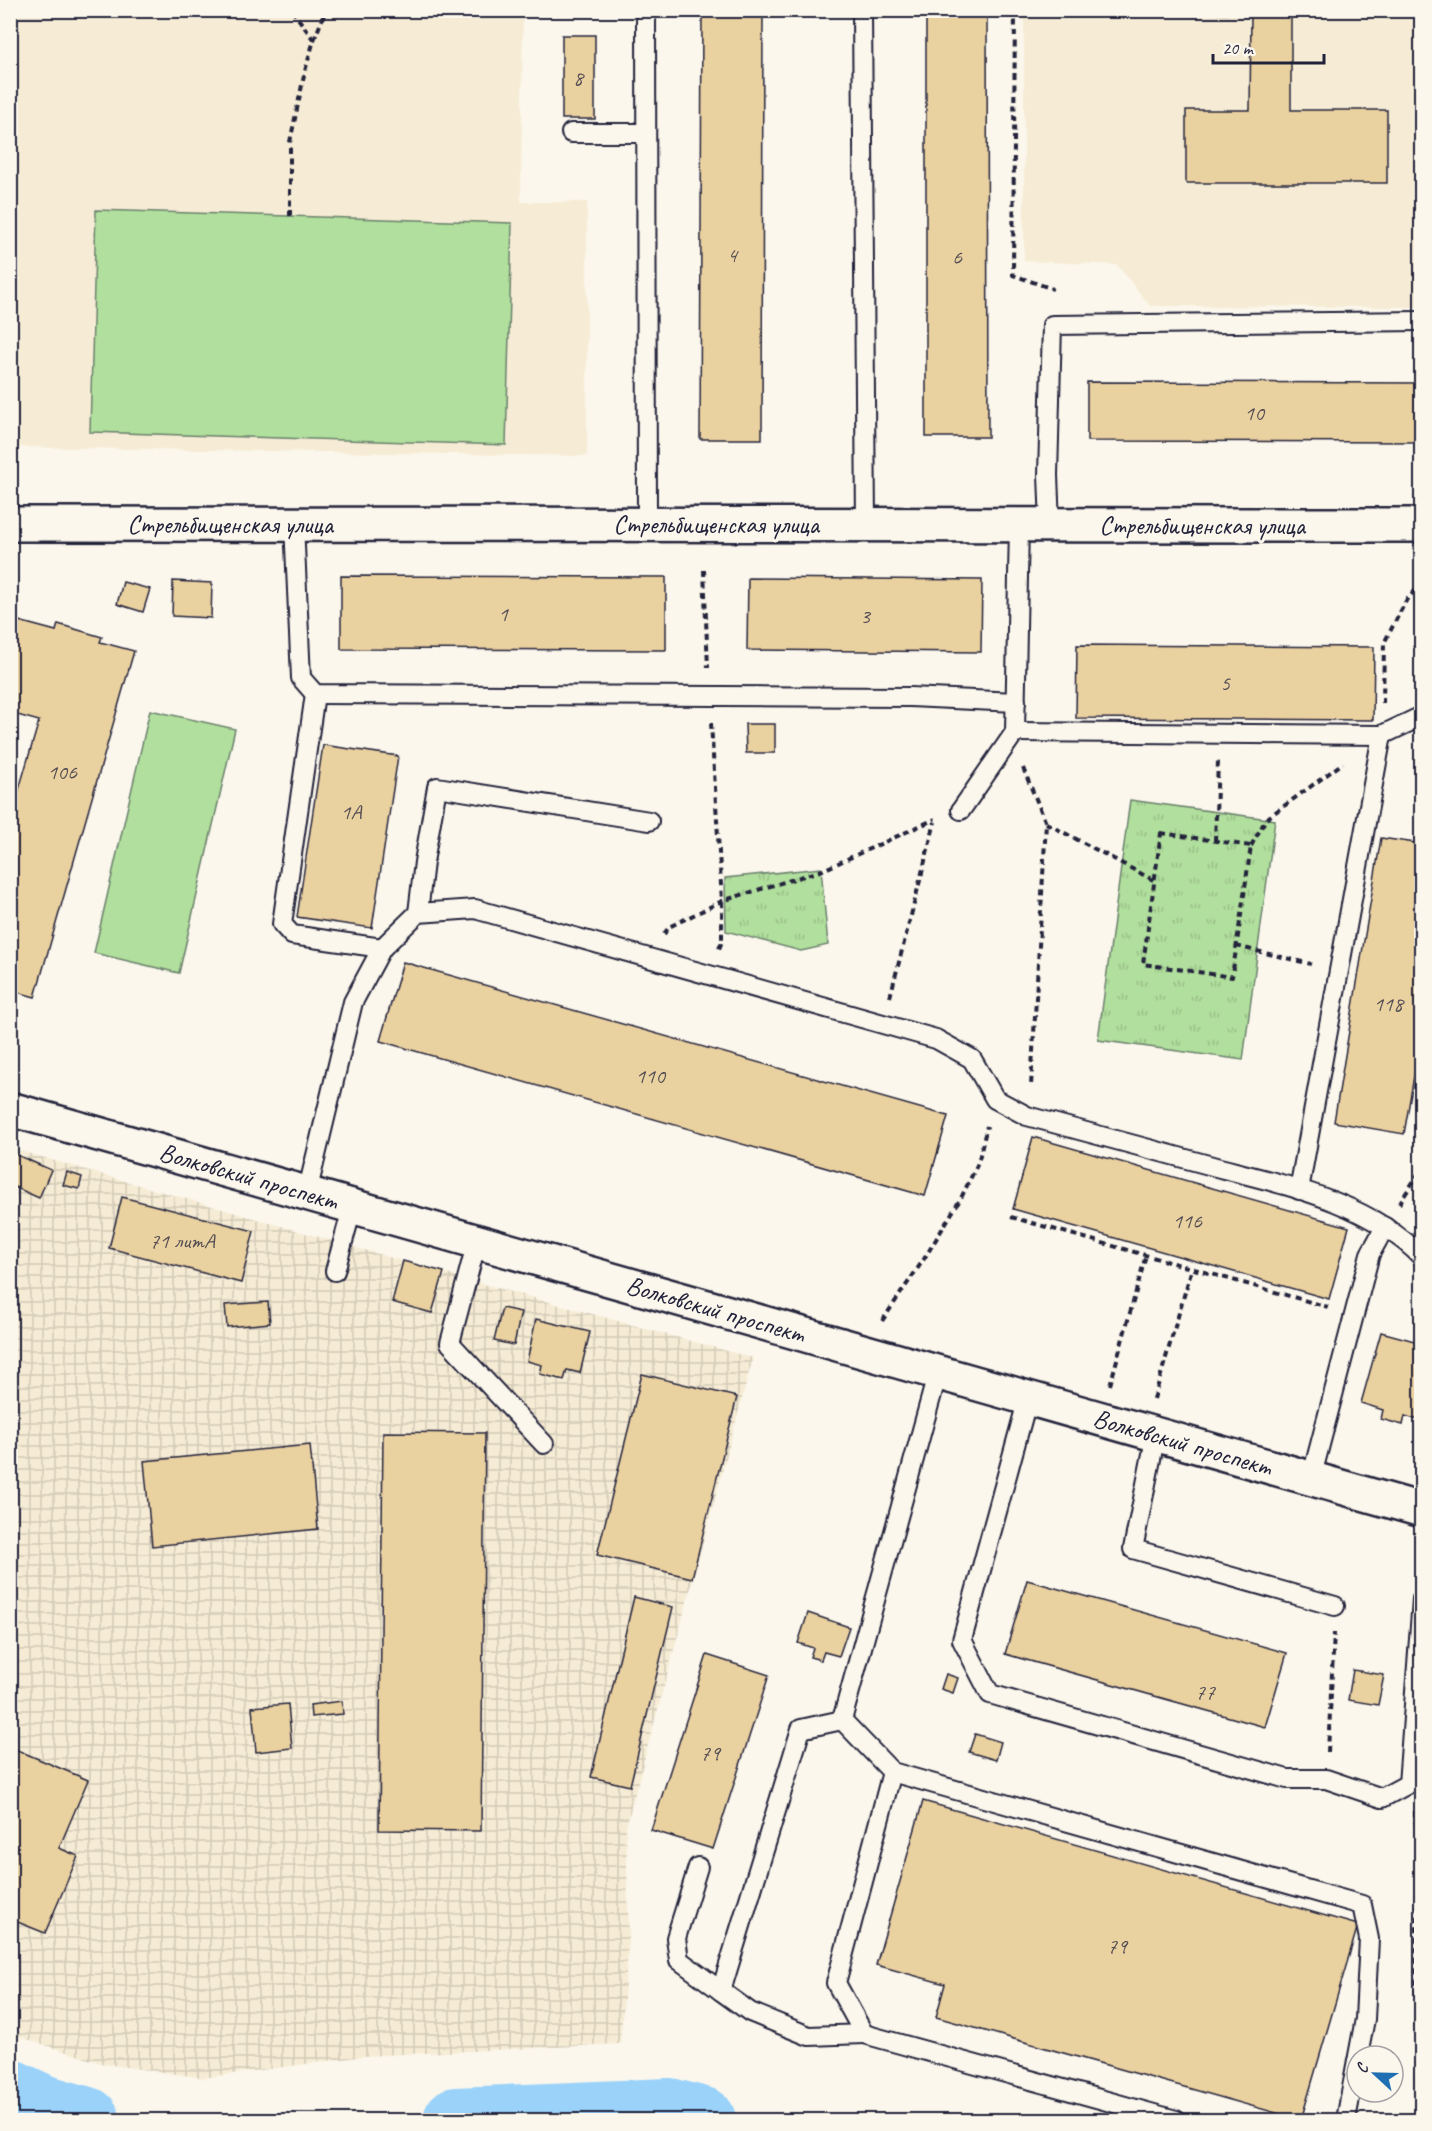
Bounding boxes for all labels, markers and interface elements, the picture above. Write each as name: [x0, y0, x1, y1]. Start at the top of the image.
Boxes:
scale bar: [1213, 27, 1324, 65]
text: 20 m: [1222, 37, 1255, 59]
house number: 8: [573, 64, 585, 92]
house number: 4: [727, 241, 739, 269]
house number: 6: [952, 243, 963, 271]
house number: 10: [1244, 399, 1266, 427]
street label: Стрельбищенская улица: [127, 508, 334, 541]
street label: Стрельбищенская улица: [613, 508, 820, 541]
street label: Стрельбищенская улица: [1099, 509, 1306, 542]
house number: 1: [498, 600, 509, 628]
house number: 3: [860, 602, 872, 630]
house number: 5: [1220, 669, 1231, 697]
house number: 106: [47, 758, 78, 786]
house number: 1А: [341, 798, 362, 826]
house number: 118: [1373, 990, 1405, 1018]
house number: 110: [635, 1062, 667, 1090]
street label: Волковский проспект: [155, 1135, 344, 1218]
house number: 116: [1172, 1207, 1203, 1235]
house number: 71 литА: [149, 1227, 216, 1255]
street label: Волковский проспект: [622, 1268, 811, 1351]
street label: Волковский проспект: [1089, 1401, 1278, 1484]
house number: 77: [1195, 1678, 1216, 1706]
house number: 79: [700, 1739, 722, 1767]
house number: 79: [1107, 1932, 1129, 1960]
north arrow: [1345, 2044, 1405, 2104]
text: С: [1351, 2059, 1374, 2076]

